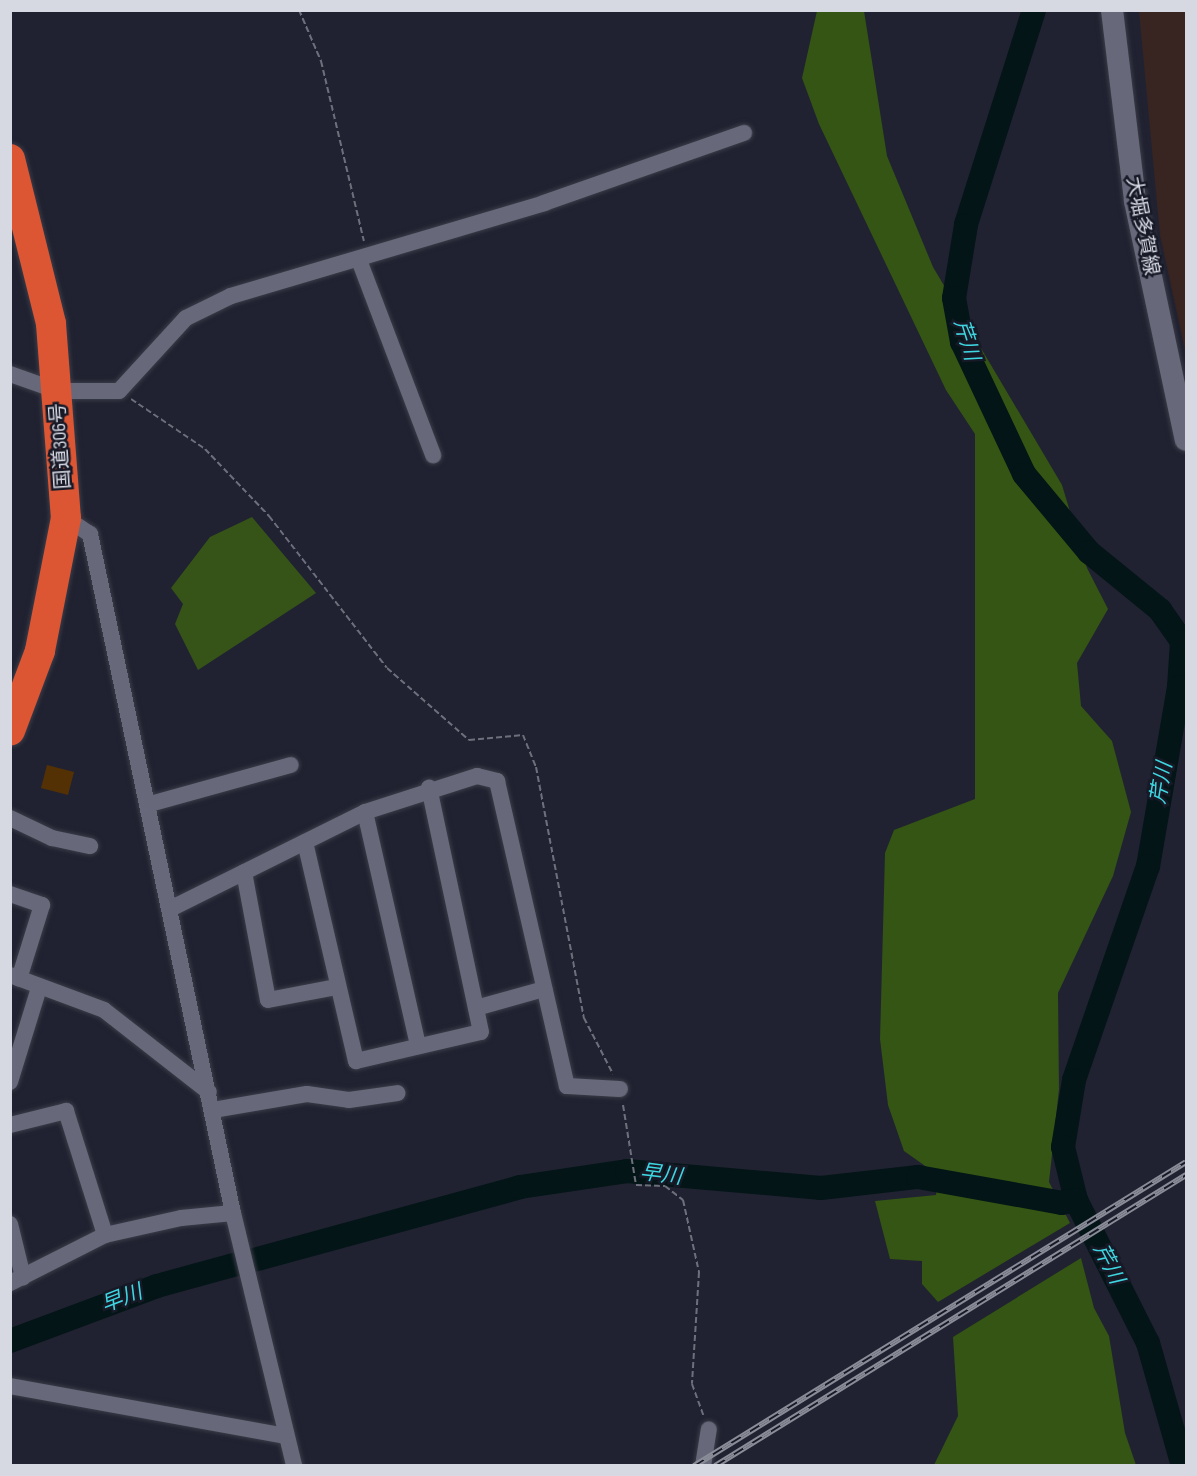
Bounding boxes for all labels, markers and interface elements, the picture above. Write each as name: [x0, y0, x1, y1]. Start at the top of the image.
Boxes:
street label: 大堀多賀線: [1121, 175, 1163, 277]
water label: 芹川: [948, 316, 984, 364]
street label: 国道306号: [46, 402, 76, 490]
water label: 芹川: [1146, 760, 1178, 806]
water label: 早川: [639, 1160, 683, 1190]
water label: 芹川: [1087, 1240, 1129, 1288]
water label: 早川: [98, 1280, 146, 1318]

